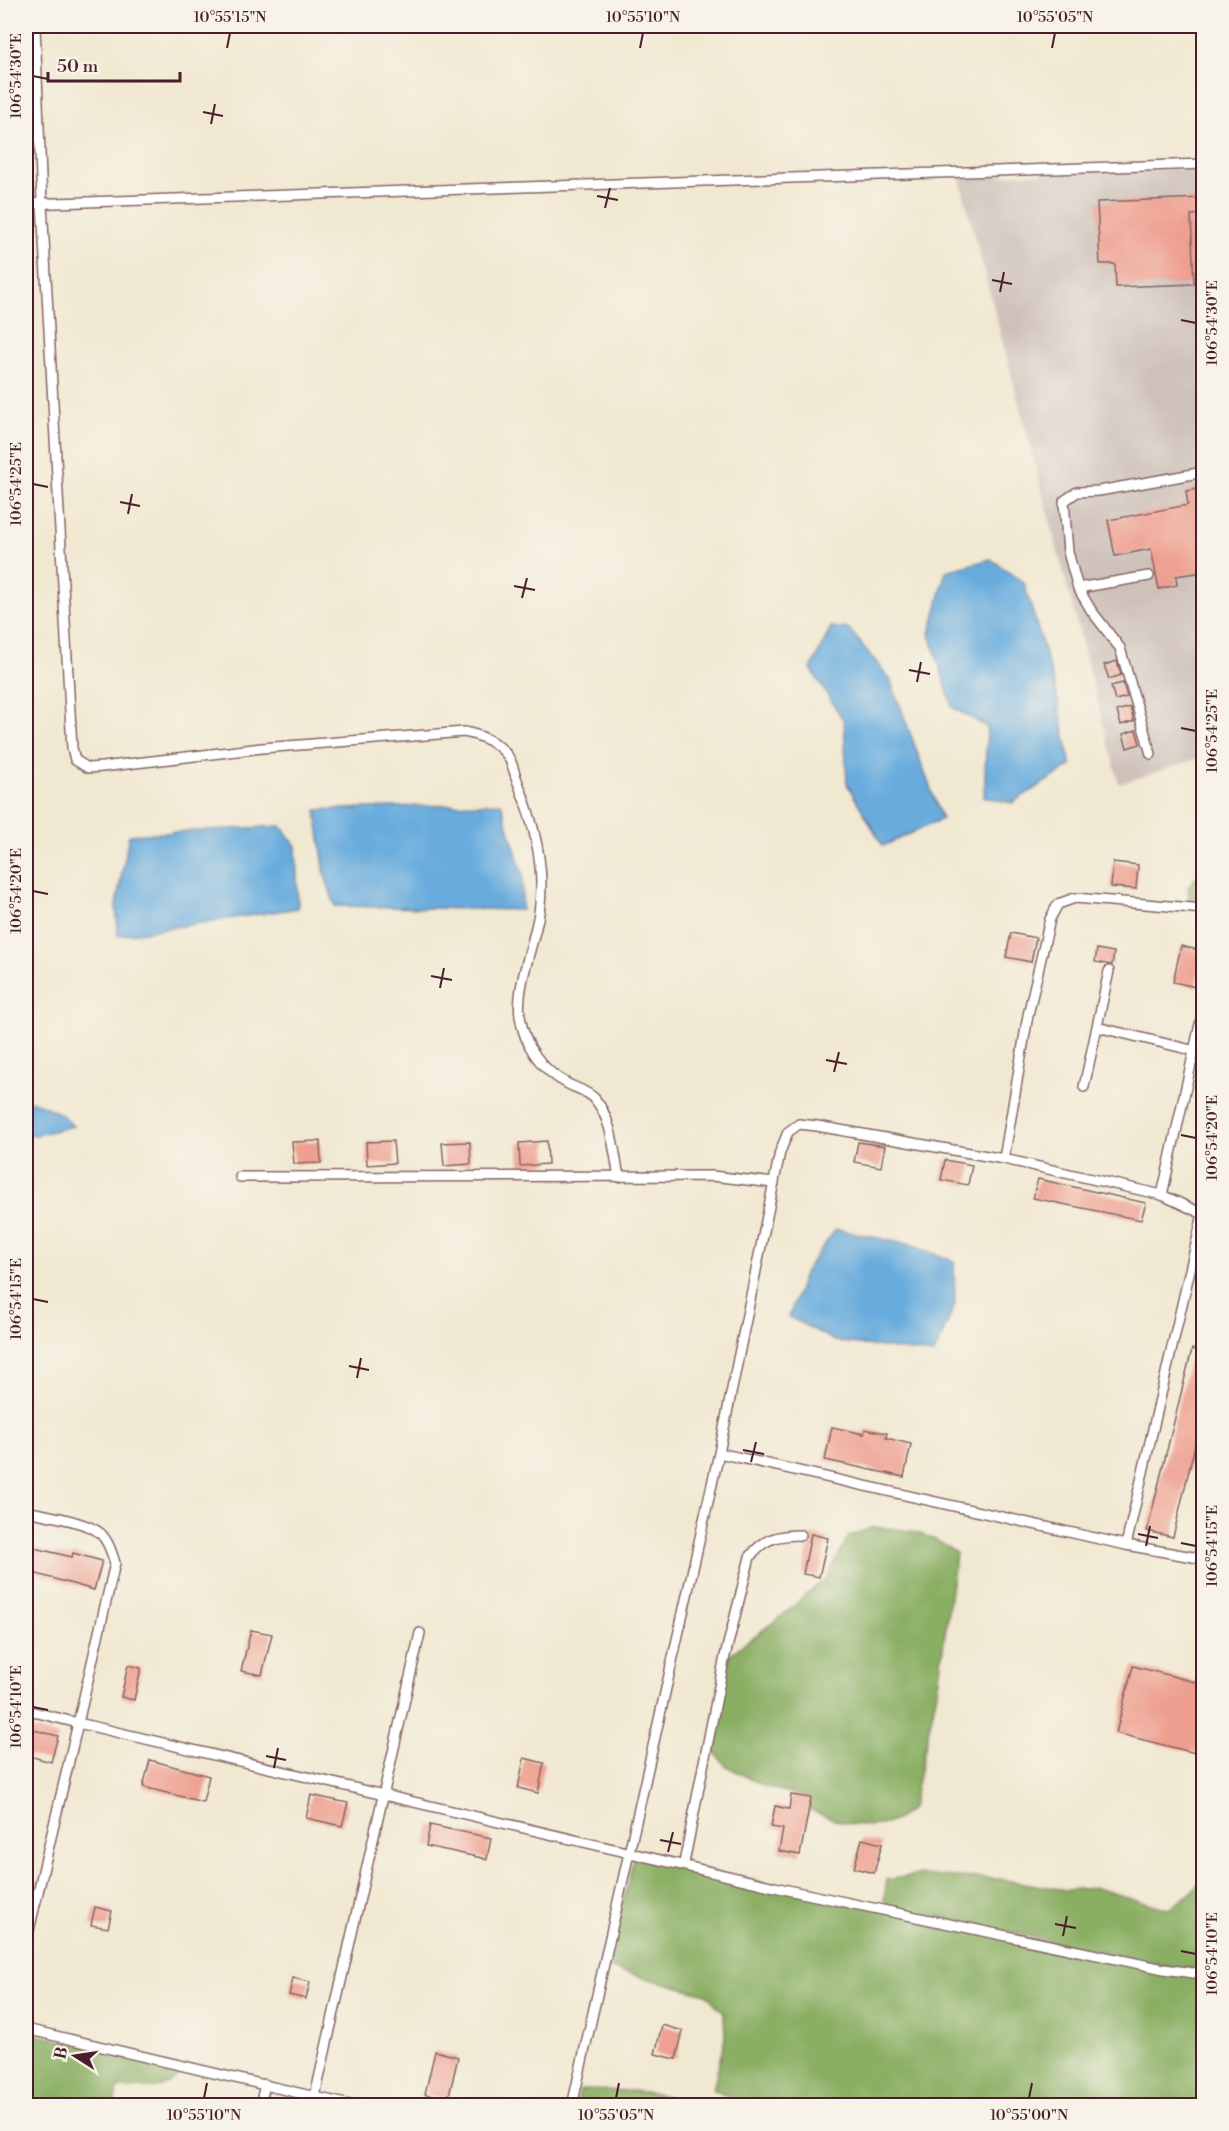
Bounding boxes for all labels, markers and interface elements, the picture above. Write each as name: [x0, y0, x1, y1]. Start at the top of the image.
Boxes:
text: 10°55'15"N: [193, 8, 267, 27]
text: 10°55'10"N: [606, 8, 680, 27]
text: 10°55'05"N: [1017, 8, 1093, 27]
text: 106°54'30"E: [7, 33, 26, 119]
scale bar: [48, 45, 180, 83]
text: 50 m: [57, 55, 99, 78]
text: 106°54'30"E: [1203, 280, 1222, 366]
text: 106°54'25"E: [7, 442, 26, 526]
text: 106°54'25"E: [1203, 689, 1222, 773]
text: 106°54'20"E: [7, 848, 26, 934]
text: 106°54'20"E: [1203, 1095, 1222, 1181]
text: 106°54'15"E: [7, 1258, 26, 1340]
text: 106°54'15"E: [1203, 1505, 1222, 1587]
text: 106°54'10"E: [7, 1665, 26, 1749]
text: 106°54'10"E: [1203, 1912, 1222, 1996]
north arrow: [45, 2026, 105, 2086]
text: B: [50, 2045, 72, 2061]
text: 10°55'10"N: [167, 2106, 241, 2125]
text: 10°55'05"N: [578, 2106, 654, 2125]
text: 10°55'00"N: [990, 2106, 1068, 2125]

